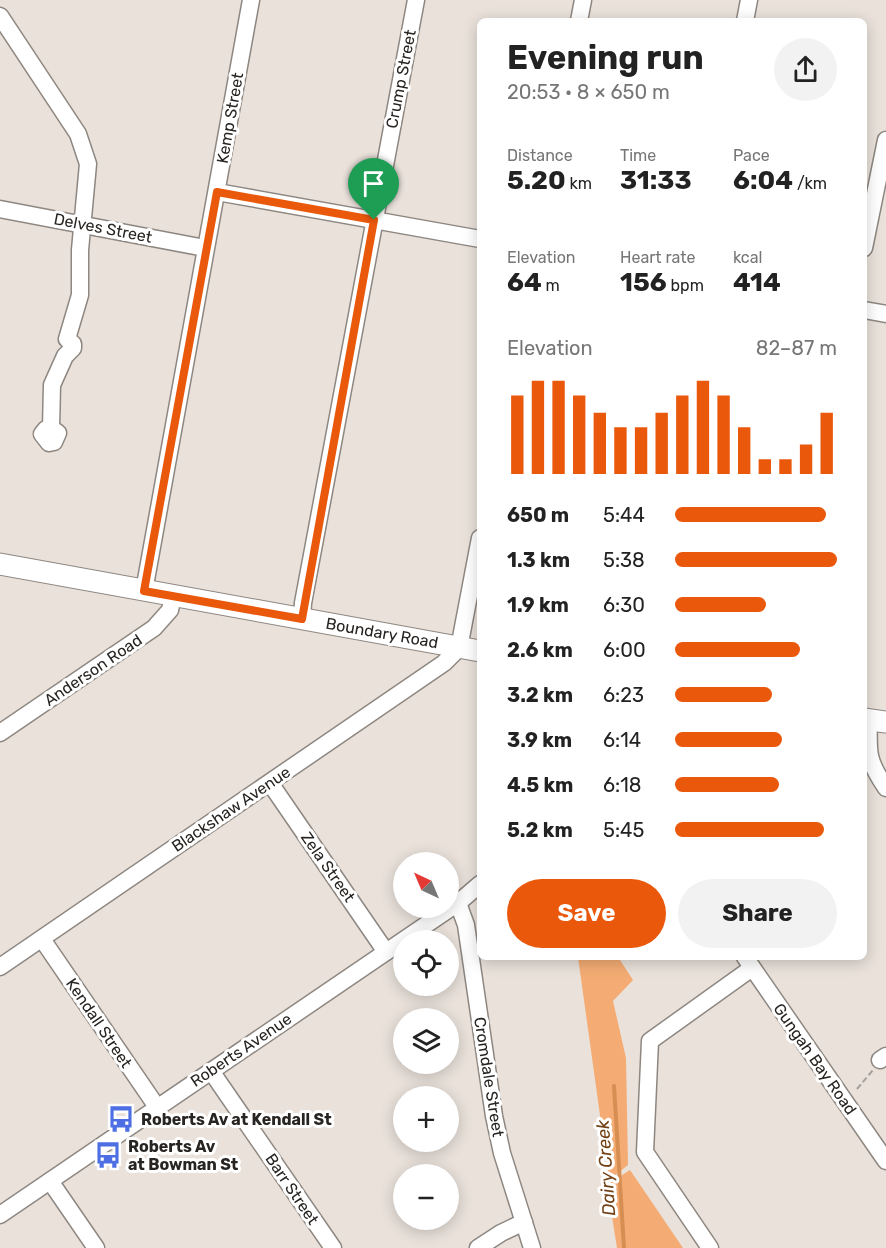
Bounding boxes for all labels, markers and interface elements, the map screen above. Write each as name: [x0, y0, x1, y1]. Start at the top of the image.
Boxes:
street label: Crump Street: [382, 28, 420, 130]
text: Evening run: [507, 38, 704, 77]
button: share: [774, 38, 837, 101]
street label: Kemp Street: [213, 71, 247, 165]
text: 20:53 · 8 × 650 m: [507, 80, 670, 104]
text: Distance: [507, 146, 573, 165]
text: Time: [620, 146, 656, 165]
text: Pace: [733, 146, 770, 165]
pin: [348, 158, 399, 220]
text: 5.20: [507, 165, 566, 196]
text: 31:33: [620, 165, 692, 196]
text: 6:04: [733, 165, 793, 196]
icon: arrive: [357, 167, 390, 200]
text: km: [566, 174, 592, 193]
text: /km: [793, 174, 827, 193]
street label: Delves Street: [52, 209, 154, 247]
text: Elevation: [507, 248, 576, 267]
text: Heart rate: [620, 248, 695, 267]
text: kcal: [733, 248, 762, 267]
text: 64: [507, 267, 542, 298]
text: 156: [620, 267, 667, 298]
text: 414: [733, 267, 781, 298]
text: m: [542, 276, 560, 295]
text: bpm: [667, 276, 704, 295]
text: Elevation: [507, 336, 593, 360]
text: 82–87 m: [756, 336, 837, 360]
text: 650 m: [507, 503, 569, 527]
text: 5:44: [603, 503, 645, 527]
text: 1.3 km: [507, 548, 570, 572]
text: 5:38: [603, 548, 645, 572]
text: 1.9 km: [507, 593, 569, 617]
text: 6:30: [603, 593, 645, 617]
street label: Boundary Road: [324, 614, 440, 652]
street label: Anderson Road: [40, 630, 146, 710]
text: 2.6 km: [507, 638, 573, 662]
text: 6:00: [603, 638, 646, 662]
text: 3.2 km: [507, 683, 573, 707]
text: 6:23: [603, 683, 644, 707]
text: 3.9 km: [507, 728, 572, 752]
text: 6:14: [603, 728, 641, 752]
street label: Blackshaw Avenue: [168, 762, 294, 856]
text: 4.5 km: [507, 773, 573, 797]
text: 6:18: [603, 773, 641, 797]
text: 5.2 km: [507, 818, 573, 842]
text: 5:45: [603, 818, 644, 842]
street label: Zela Street: [297, 828, 359, 906]
north arrow: [393, 852, 459, 918]
map controls: [393, 852, 459, 1230]
button: Save: [507, 879, 666, 948]
button: Share: [678, 879, 837, 948]
button: locate: [393, 930, 459, 996]
street label: Kendall Street: [62, 975, 136, 1071]
street label: Gungah Bay Road: [769, 1000, 861, 1118]
button: layers: [393, 1008, 459, 1074]
street label: Roberts Avenue: [187, 1009, 295, 1091]
street label: Cromdale Street: [470, 1016, 508, 1138]
button: +: [393, 1086, 459, 1152]
bus stop icon: Roberts Av at Kendall St: [106, 1104, 136, 1134]
place label: Roberts Av at Kendall St: [141, 1110, 332, 1129]
water label: Dairy Creek: [592, 1118, 620, 1217]
place label: Roberts Av at Bowman St: [128, 1137, 239, 1174]
bus stop icon: Roberts Av at Bowman St: [93, 1140, 123, 1170]
street label: Barr Street: [261, 1150, 323, 1228]
button: −: [393, 1164, 459, 1230]

